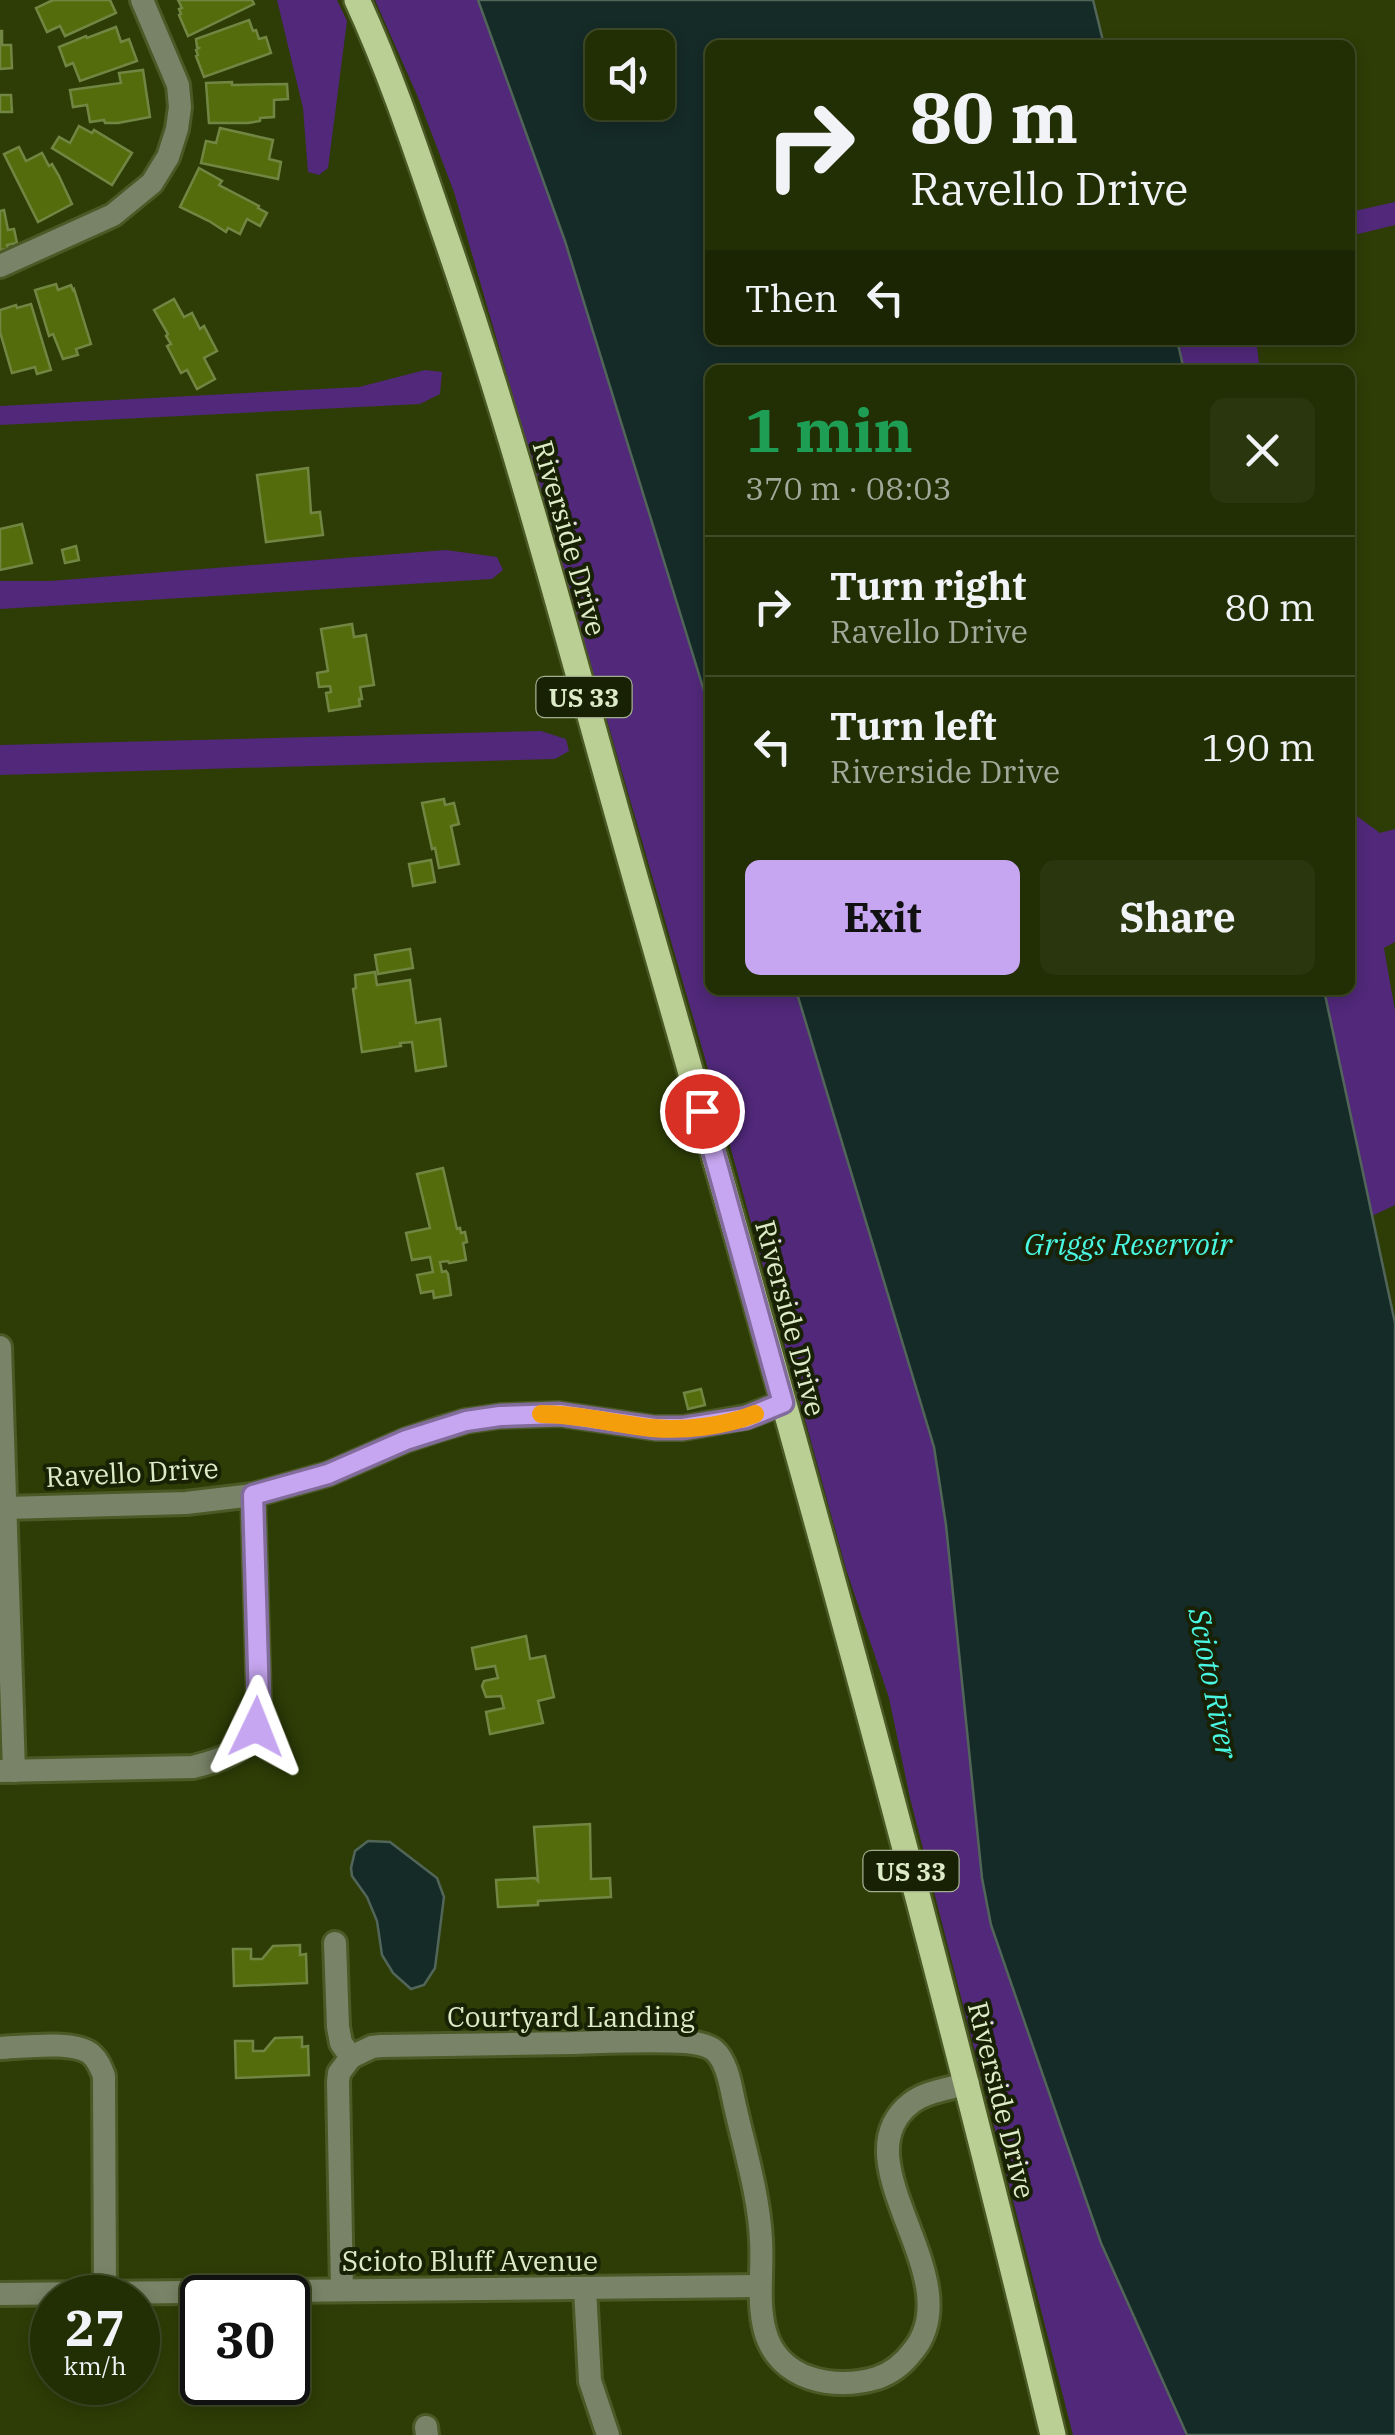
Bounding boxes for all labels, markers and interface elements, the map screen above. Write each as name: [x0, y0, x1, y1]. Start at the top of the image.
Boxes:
map controls: [585, 30, 675, 120]
button: sound: [585, 30, 675, 120]
text: 80 m: [910, 71, 1078, 162]
icon: right: [745, 80, 875, 210]
text: Ravello Drive: [910, 159, 1188, 217]
icon: left: [858, 270, 913, 325]
text: Then: [745, 273, 838, 322]
text: 1 min: [745, 390, 913, 469]
button: close: [1210, 398, 1315, 503]
street label: Riverside Drive: [524, 436, 616, 640]
text: 370 m · 08:03: [745, 467, 952, 509]
text: Turn right: [830, 561, 1026, 610]
icon: right: [745, 579, 800, 634]
text: 80 m: [1224, 582, 1315, 631]
text: Ravello Drive: [830, 610, 1028, 652]
road number: US 33: [536, 677, 632, 717]
text: Turn left: [830, 701, 997, 750]
icon: left: [745, 719, 800, 774]
text: 190 m: [1202, 722, 1315, 771]
text: Riverside Drive: [830, 750, 1060, 792]
button: Exit: [745, 860, 1020, 975]
button: Share: [1040, 860, 1315, 975]
pin: [660, 1069, 745, 1154]
icon: arrive: [675, 1084, 730, 1139]
street label: Riverside Drive: [747, 1216, 835, 1420]
water label: Griggs Reservoir: [1024, 1224, 1233, 1263]
street label: Ravello Drive: [45, 1449, 219, 1495]
water label: Scioto River: [1180, 1603, 1248, 1762]
position arrow: [204, 1675, 308, 1779]
road number: US 33: [864, 1851, 958, 1891]
street label: Courtyard Landing: [447, 1998, 695, 2035]
street label: Riverside Drive: [960, 1998, 1044, 2202]
street label: Scioto Bluff Avenue: [342, 2242, 598, 2279]
speed limit sign: 30: [180, 2275, 310, 2405]
text: 27: [65, 2295, 125, 2360]
text: km/h: [63, 2349, 127, 2382]

